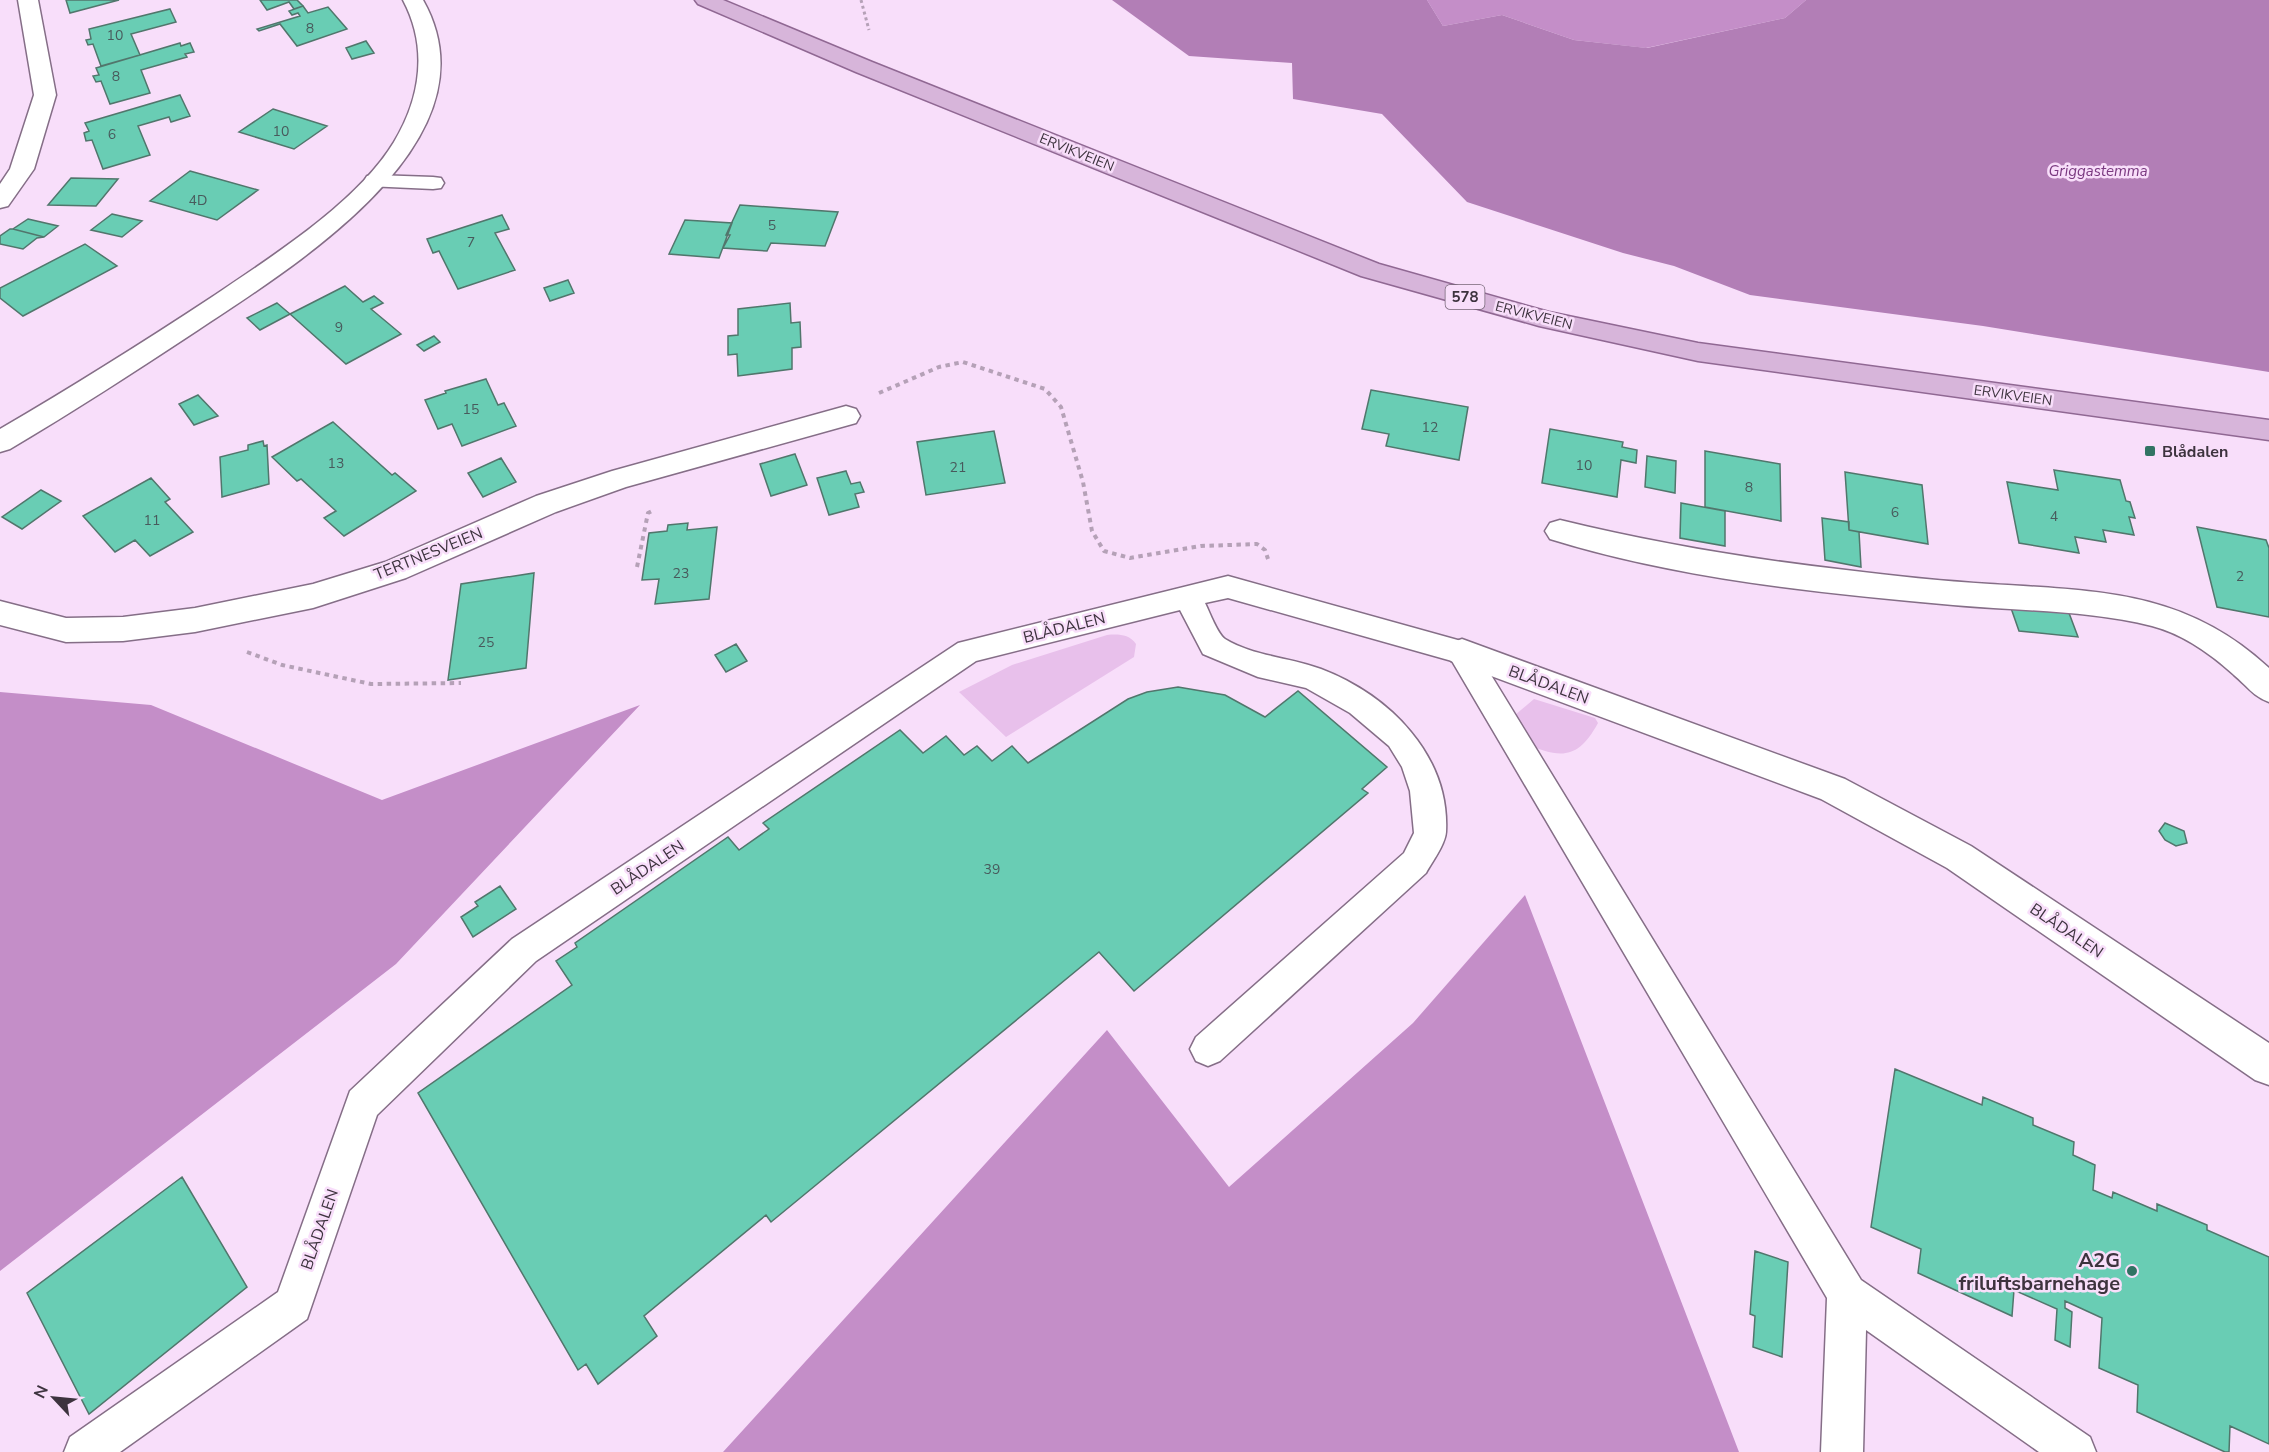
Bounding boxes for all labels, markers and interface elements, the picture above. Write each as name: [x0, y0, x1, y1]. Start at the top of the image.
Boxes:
house number: 8: [306, 19, 314, 38]
house number: 10: [107, 26, 123, 45]
house number: 8: [112, 67, 120, 86]
house number: 10: [273, 122, 289, 141]
house number: 6: [108, 125, 116, 144]
street label: ERVIKVEIEN: [1037, 129, 1117, 176]
water label: Griggastemma: [2048, 161, 2148, 181]
house number: 4D: [189, 191, 207, 210]
house number: 5: [768, 216, 776, 235]
house number: 7: [467, 233, 475, 252]
road number: 578: [1446, 285, 1484, 309]
street label: ERVIKVEIEN: [1493, 297, 1575, 334]
house number: 9: [335, 318, 343, 337]
street label: ERVIKVEIEN: [1972, 381, 2053, 410]
house number: 15: [463, 400, 479, 419]
house number: 12: [1422, 418, 1438, 437]
place label: Blådalen: [2162, 441, 2228, 463]
marker: Blådalen: [2143, 444, 2157, 458]
house number: 13: [328, 454, 344, 473]
house number: 10: [1576, 456, 1592, 475]
house number: 21: [950, 458, 966, 477]
house number: 8: [1745, 478, 1753, 497]
house number: 6: [1891, 503, 1899, 522]
house number: 4: [2050, 507, 2058, 526]
house number: 11: [144, 511, 160, 530]
street label: TERTNESVEIEN: [371, 522, 486, 586]
house number: 23: [673, 564, 689, 583]
house number: 2: [2236, 567, 2244, 586]
street label: BLÅDALEN: [1021, 607, 1108, 649]
house number: 25: [478, 633, 494, 652]
street label: BLÅDALEN: [1505, 660, 1592, 710]
street label: BLÅDALEN: [607, 835, 689, 900]
house number: 39: [984, 860, 1000, 879]
street label: BLÅDALEN: [2025, 898, 2107, 963]
street label: BLÅDALEN: [296, 1186, 344, 1273]
place label: A2G friluftsbarnehage: [1959, 1247, 2120, 1297]
marker: A2G friluftsbarnehage: [2125, 1264, 2139, 1278]
north arrow: [24, 1368, 84, 1428]
text: N: [29, 1382, 54, 1402]

